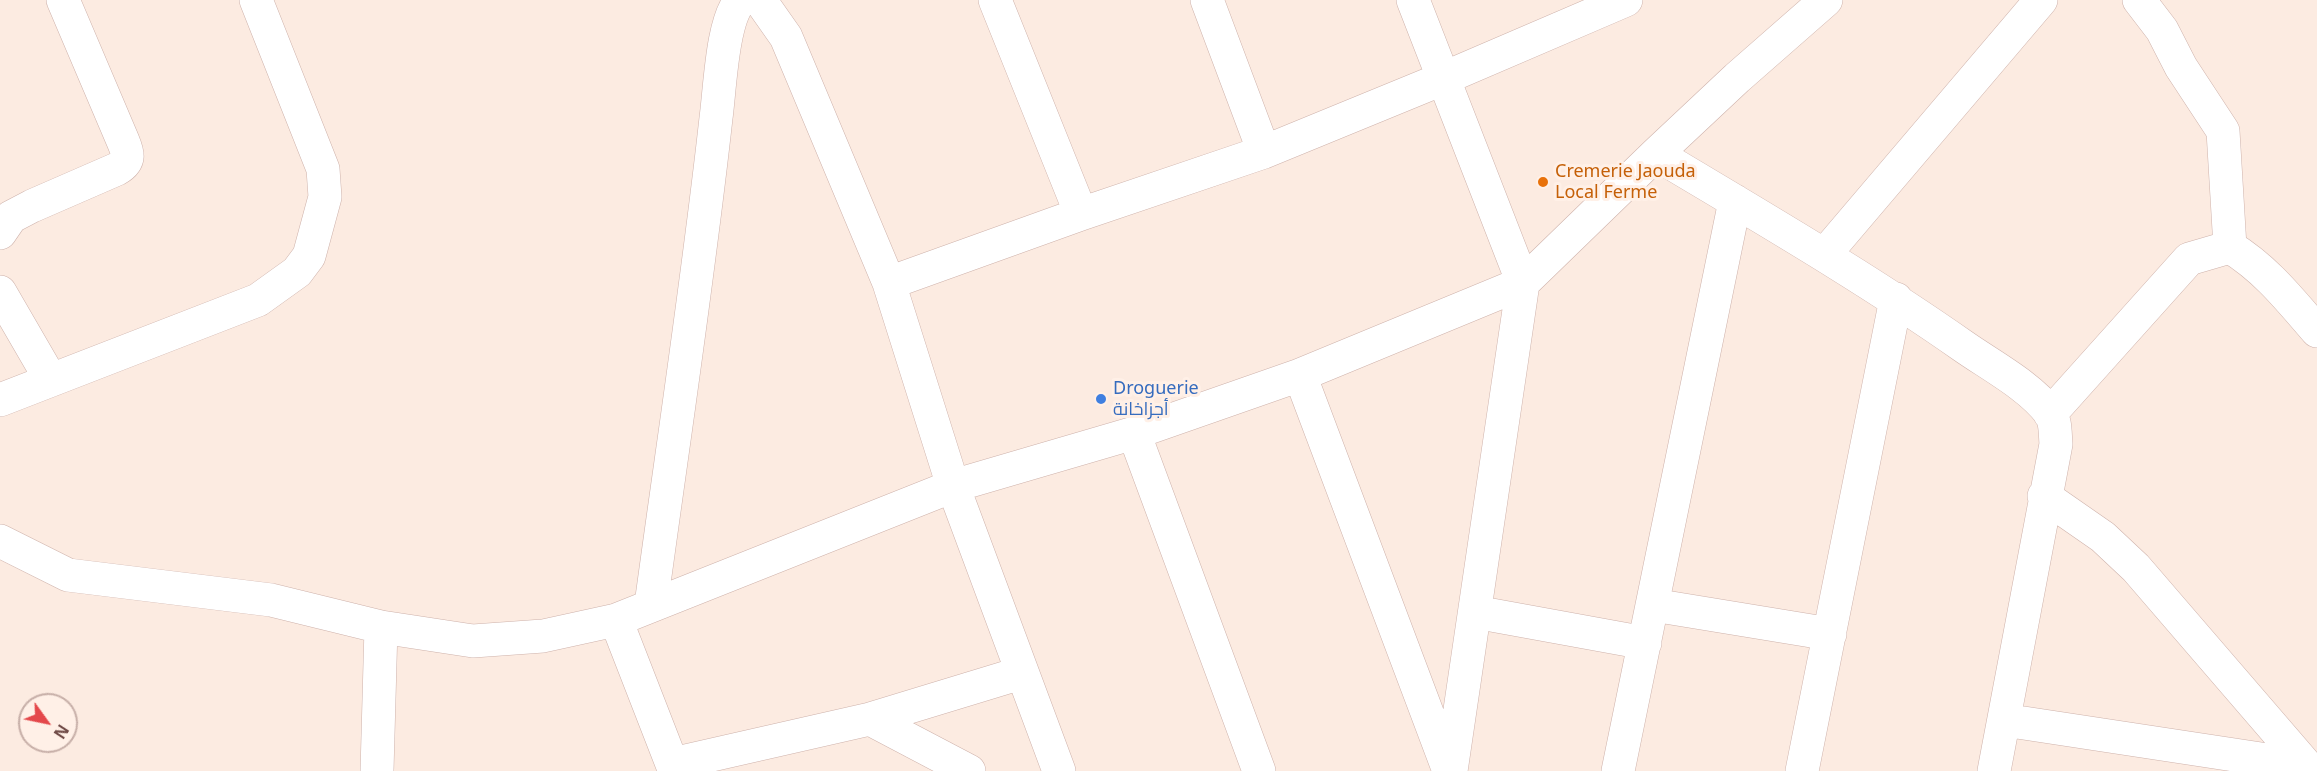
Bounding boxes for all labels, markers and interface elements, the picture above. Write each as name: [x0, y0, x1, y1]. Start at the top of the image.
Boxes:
place label: Cremerie Jaouda Local Ferme: [1555, 161, 1696, 204]
marker: Cremerie Jaouda Local Ferme: [1536, 175, 1550, 189]
place label: Droguerie أجزاخانة: [1113, 378, 1199, 420]
marker: Droguerie أجزاخانة: [1094, 392, 1108, 406]
north arrow: [18, 693, 78, 753]
text: N: [49, 720, 74, 743]

